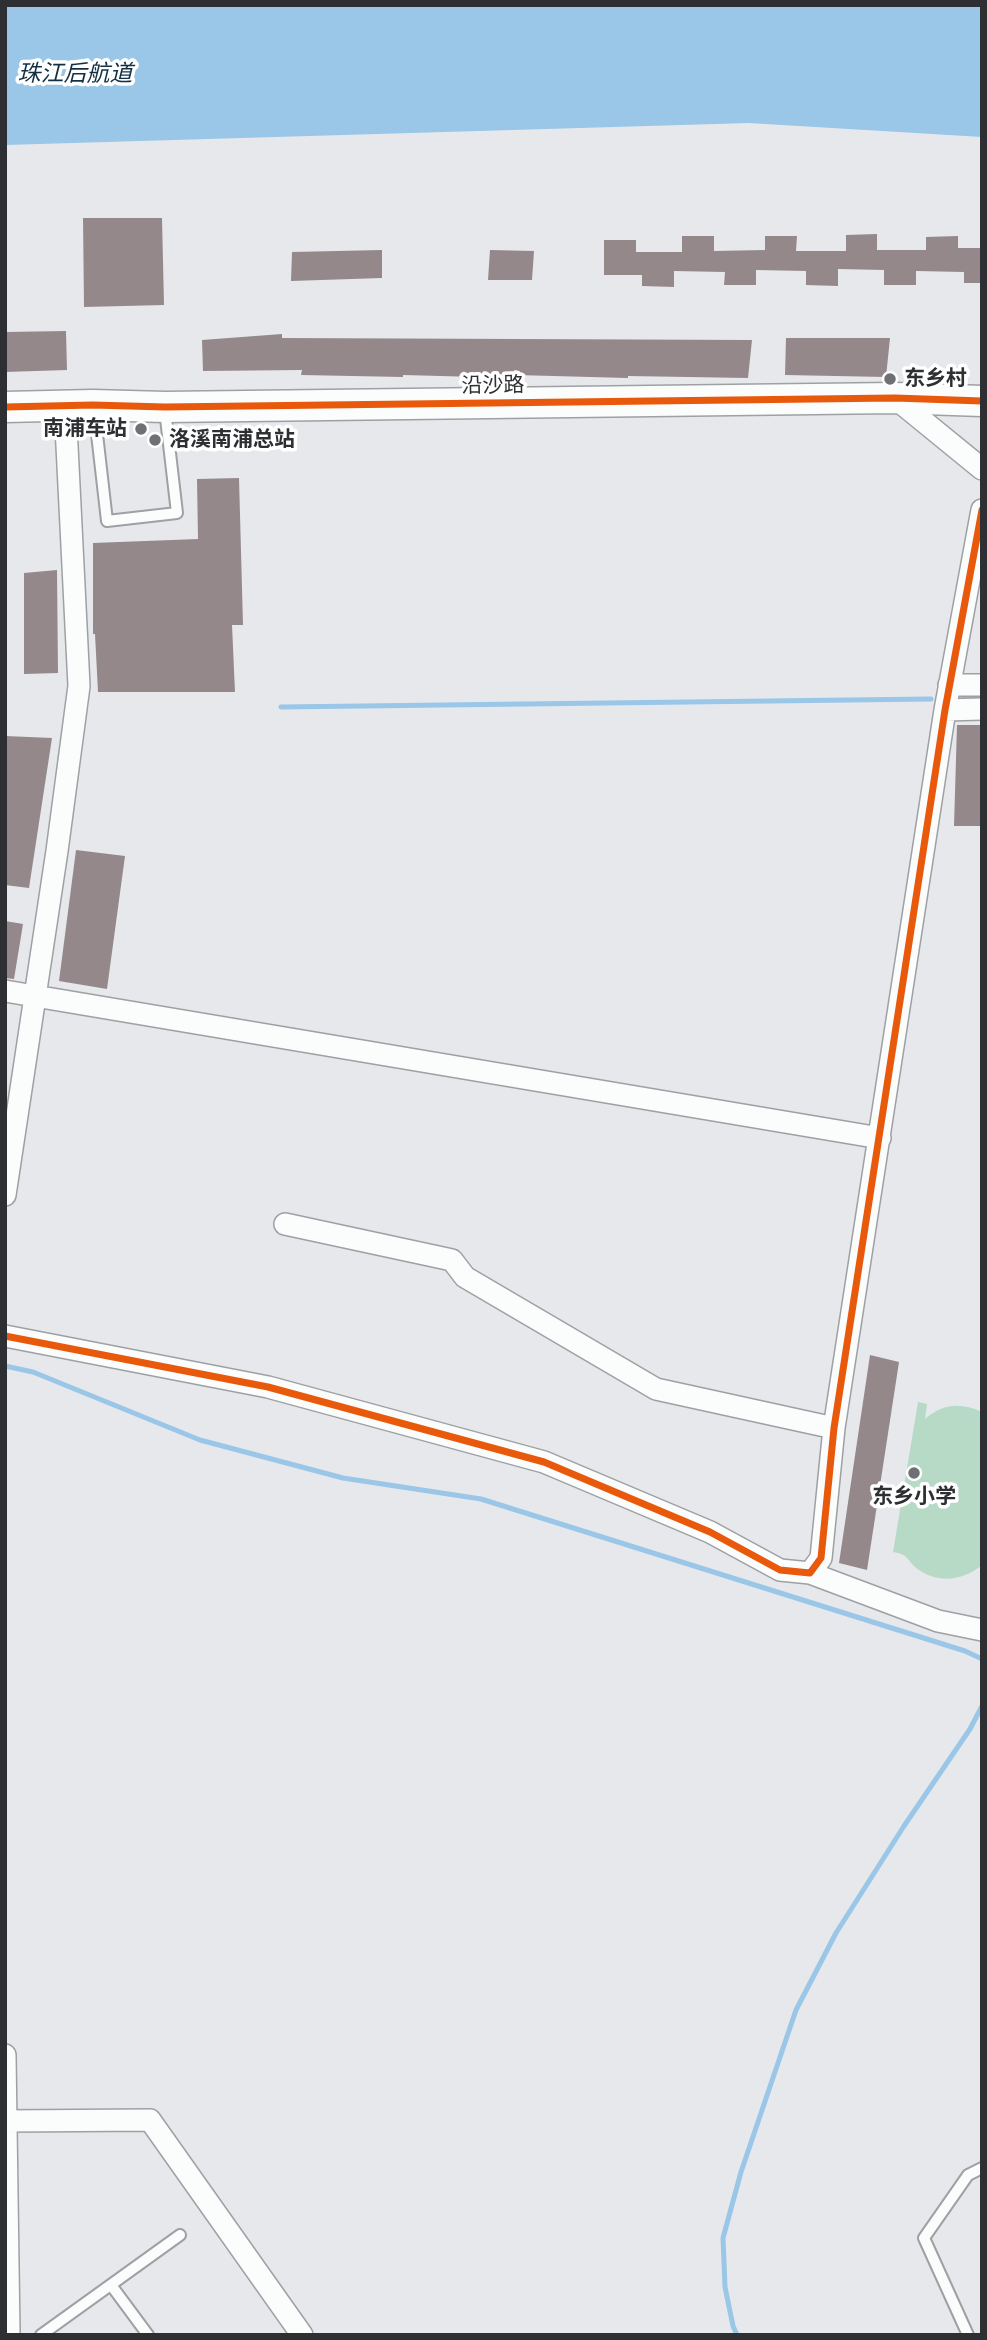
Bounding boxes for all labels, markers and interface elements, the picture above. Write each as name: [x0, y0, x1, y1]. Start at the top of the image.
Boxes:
water label: 珠江后航道: [18, 60, 132, 88]
place label: 东乡村: [904, 366, 967, 392]
marker: 东乡村: [882, 371, 898, 387]
street label: 沿沙路: [461, 373, 525, 399]
place label: 南浦车站: [43, 416, 127, 442]
marker: 南浦车站: [133, 421, 149, 437]
place label: 洛溪南浦总站: [169, 427, 295, 453]
marker: 洛溪南浦总站: [147, 432, 163, 448]
marker: 东乡小学: [906, 1465, 922, 1481]
place label: 东乡小学: [872, 1484, 956, 1510]

